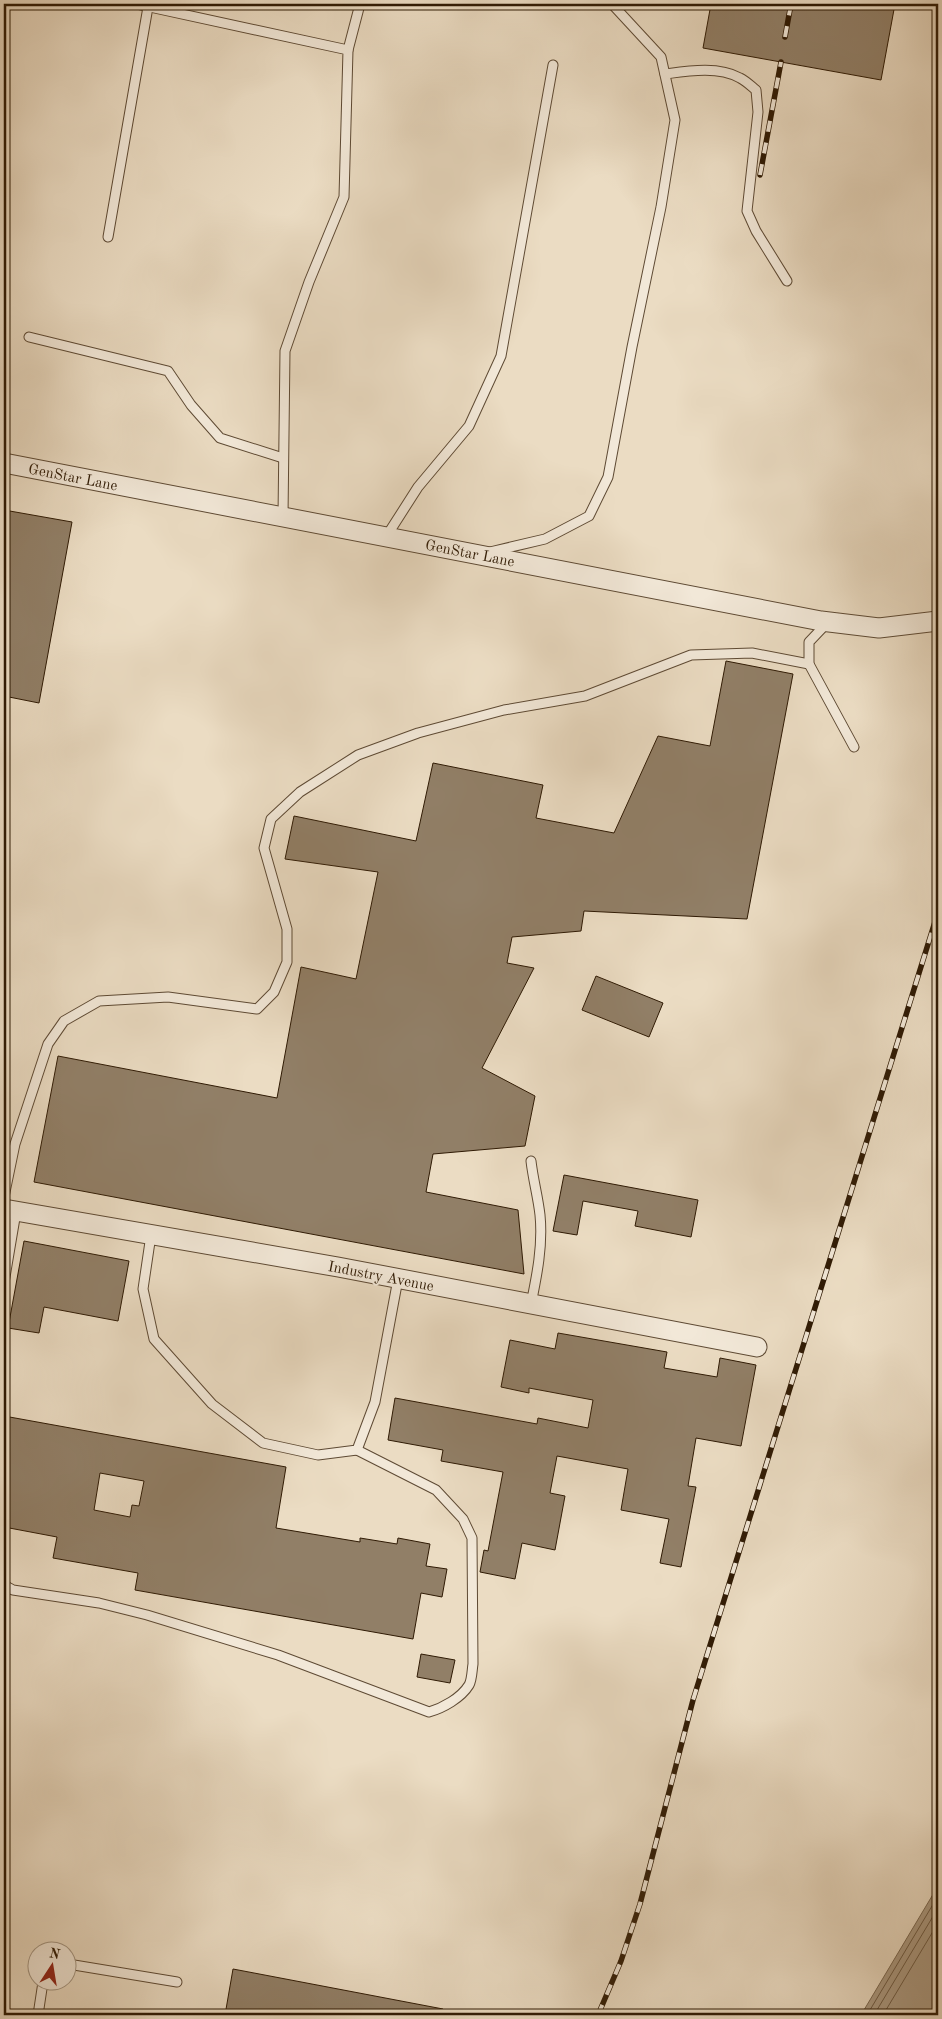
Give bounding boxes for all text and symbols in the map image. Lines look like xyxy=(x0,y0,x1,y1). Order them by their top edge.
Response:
street label: GenStar Lane xyxy=(27,462,119,494)
street label: GenStar Lane xyxy=(424,538,516,570)
street label: Industry Avenue xyxy=(326,1260,435,1295)
north arrow xyxy=(28,1942,78,1992)
text: N xyxy=(48,1946,61,1962)

